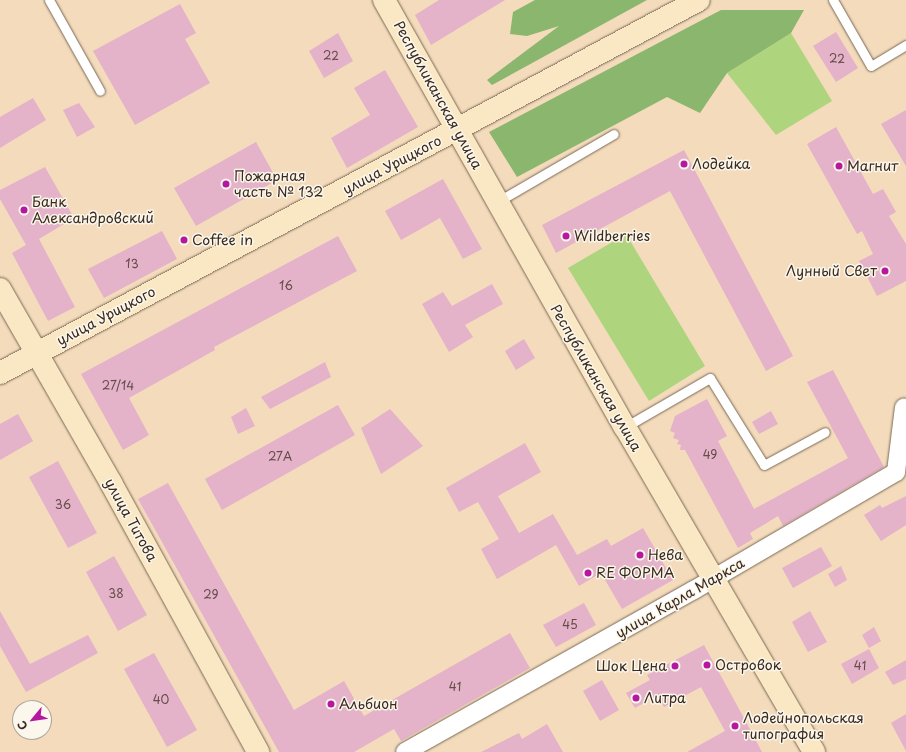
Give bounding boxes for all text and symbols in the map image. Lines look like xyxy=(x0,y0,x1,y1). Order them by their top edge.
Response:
street label: Республиканская улица xyxy=(390,18,486,172)
house number: 22 xyxy=(323,49,339,63)
house number: 22 xyxy=(829,52,845,66)
street label: улица Урицкого xyxy=(339,132,445,198)
place label: Лодейка xyxy=(692,156,750,172)
place label: Магнит xyxy=(847,158,898,174)
marker: Лодейка xyxy=(679,159,689,169)
marker: Магнит xyxy=(834,161,844,171)
place label: Пожарная часть № 132 xyxy=(234,168,324,200)
marker: Пожарная часть № 132 xyxy=(221,179,231,189)
place label: Банк Александровский xyxy=(32,194,154,226)
marker: Банк Александровский xyxy=(19,205,29,215)
place label: Wildberries xyxy=(574,228,650,244)
marker: Wildberries xyxy=(561,231,571,241)
place label: Coffee in xyxy=(192,232,253,248)
marker: Coffee in xyxy=(179,235,189,245)
house number: 13 xyxy=(125,257,139,271)
place label: Лунный Свет xyxy=(786,263,877,279)
marker: Лунный Свет xyxy=(880,266,890,276)
house number: 16 xyxy=(279,279,293,293)
street label: улица Урицкого xyxy=(53,283,159,349)
street label: Республиканская улица xyxy=(547,301,645,455)
house number: 27/14 xyxy=(102,379,134,393)
house number: 49 xyxy=(703,448,717,462)
house number: 27А xyxy=(268,450,292,464)
street label: улица Титова xyxy=(101,475,161,565)
house number: 36 xyxy=(55,498,71,512)
place label: Нева xyxy=(648,547,683,563)
marker: Нева xyxy=(635,550,645,560)
street label: улица Карла Маркса xyxy=(612,554,748,642)
place label: RE ФОРМА xyxy=(596,565,675,581)
marker: RE ФОРМА xyxy=(583,568,593,578)
house number: 38 xyxy=(108,587,124,601)
house number: 29 xyxy=(203,588,219,602)
house number: 45 xyxy=(562,618,578,632)
place label: Островок xyxy=(715,657,781,673)
place label: Шок Цена xyxy=(595,658,667,674)
house number: 41 xyxy=(854,659,866,673)
marker: Островок xyxy=(702,660,712,670)
marker: Шок Цена xyxy=(670,661,680,671)
house number: 41 xyxy=(449,680,461,694)
place label: Литра xyxy=(644,690,686,706)
house number: 40 xyxy=(153,693,169,707)
marker: Литра xyxy=(631,693,641,703)
place label: Альбион xyxy=(339,696,398,712)
marker: Альбион xyxy=(326,699,336,709)
north arrow xyxy=(12,700,52,740)
place label: Лодейнопольская типография xyxy=(743,710,864,742)
text: С xyxy=(13,718,31,733)
marker: Лодейнопольская типография xyxy=(730,721,740,731)

